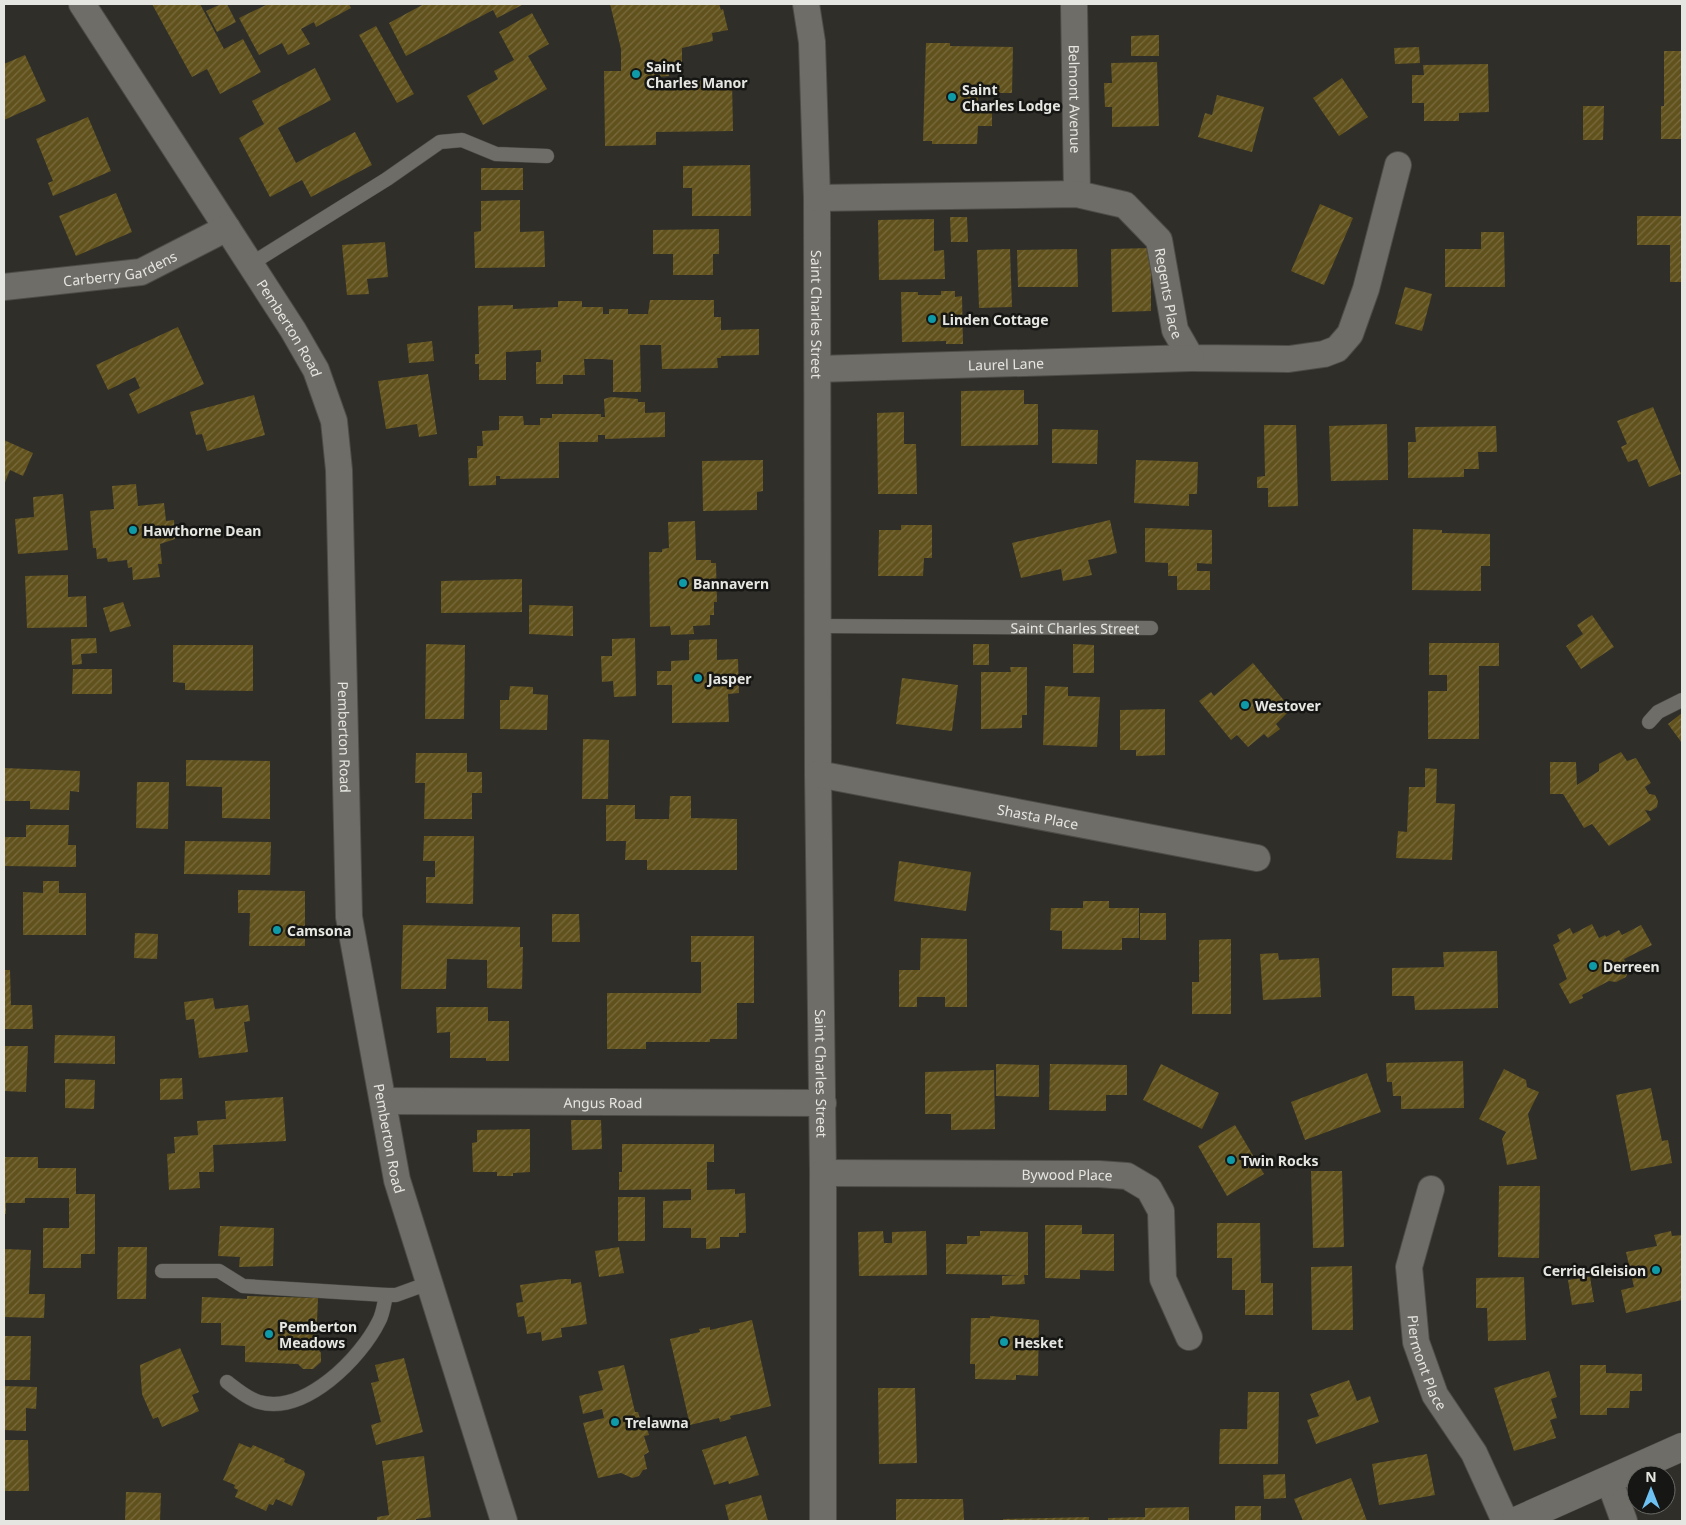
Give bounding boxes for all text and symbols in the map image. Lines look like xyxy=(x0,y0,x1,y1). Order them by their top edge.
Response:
street label: Belmont Avenue xyxy=(1065,44,1086,154)
place label: Saint Charles Manor xyxy=(646,57,748,92)
marker: Saint Charles Manor xyxy=(630,68,642,80)
place label: Saint Charles Lodge xyxy=(962,80,1061,115)
marker: Saint Charles Lodge xyxy=(946,91,958,103)
street label: Carberry Gardens xyxy=(62,246,180,290)
street label: Regents Place xyxy=(1151,246,1187,342)
street label: Saint Charles Street xyxy=(808,250,827,379)
street label: Pemberton Road xyxy=(253,275,327,379)
place label: Linden Cottage xyxy=(942,310,1049,329)
marker: Linden Cottage xyxy=(926,313,938,325)
street label: Laurel Lane xyxy=(967,353,1044,374)
place label: Hawthorne Dean xyxy=(143,521,261,540)
marker: Hawthorne Dean xyxy=(127,524,139,536)
place label: Bannavern xyxy=(693,574,769,593)
marker: Bannavern xyxy=(677,577,689,589)
street label: Saint Charles Street xyxy=(1011,618,1139,637)
place label: Jasper xyxy=(706,669,752,688)
marker: Jasper xyxy=(692,672,704,684)
street label: Pemberton Road xyxy=(334,681,356,793)
place label: Westover xyxy=(1255,696,1322,715)
marker: Westover xyxy=(1239,699,1251,711)
street label: Shasta Place xyxy=(996,799,1080,833)
place label: Camsona xyxy=(287,921,351,940)
marker: Camsona xyxy=(271,924,283,936)
place label: Derreen xyxy=(1603,957,1660,976)
marker: Derreen xyxy=(1587,960,1599,972)
street label: Saint Charles Street xyxy=(811,1009,832,1138)
street label: Pemberton Road xyxy=(370,1082,410,1196)
street label: Angus Road xyxy=(563,1092,643,1112)
place label: Twin Rocks xyxy=(1241,1151,1319,1170)
marker: Twin Rocks xyxy=(1225,1154,1237,1166)
street label: Bywood Place xyxy=(1021,1164,1113,1184)
place label: Cerriq-Gleision xyxy=(1543,1261,1646,1280)
marker: Cerriq-Gleision xyxy=(1650,1264,1662,1276)
street label: Piermont Place xyxy=(1404,1314,1452,1414)
place label: Pemberton Meadows xyxy=(279,1317,357,1352)
marker: Pemberton Meadows xyxy=(263,1328,275,1340)
place label: Hesket xyxy=(1014,1333,1063,1352)
marker: Hesket xyxy=(998,1336,1010,1348)
place label: Trelawna xyxy=(625,1413,689,1432)
marker: Trelawna xyxy=(609,1416,621,1428)
north arrow xyxy=(1626,1465,1676,1515)
text: N xyxy=(1645,1467,1657,1486)

